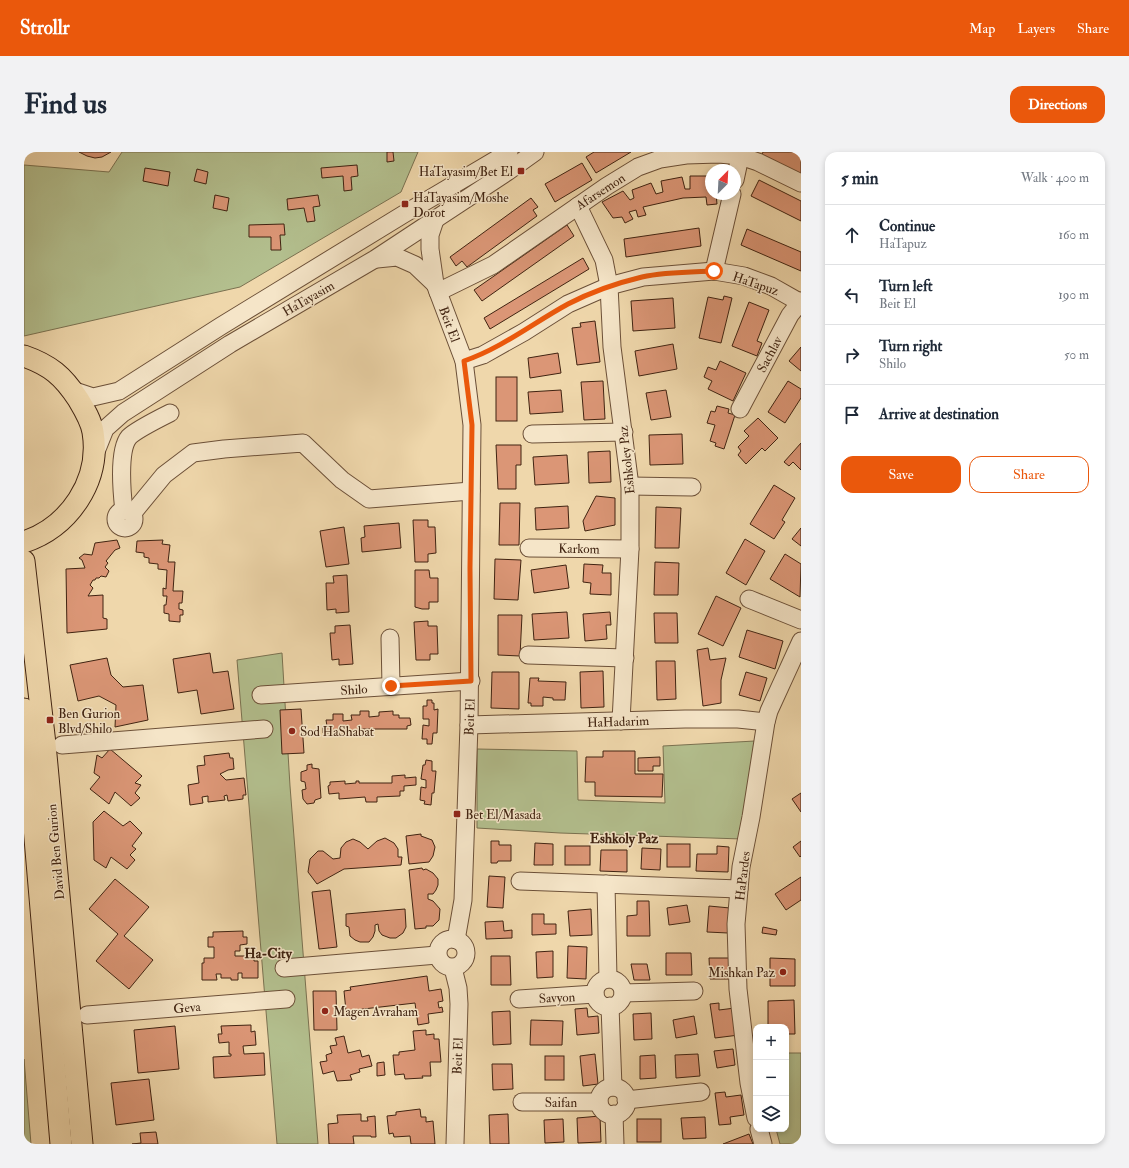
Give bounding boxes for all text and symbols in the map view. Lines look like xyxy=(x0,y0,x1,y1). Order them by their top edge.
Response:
text: Strollr xyxy=(20,16,70,40)
text: Map xyxy=(969,20,995,37)
text: Layers xyxy=(1017,20,1055,37)
text: Share xyxy=(1077,20,1109,37)
button: Directions xyxy=(1010,86,1105,123)
text: Find us xyxy=(24,87,107,122)
place label: HaTayasim/Bet El xyxy=(419,164,514,181)
north arrow xyxy=(705,164,741,200)
marker: HaTayasim/Bet El xyxy=(516,166,526,176)
text: 5 min xyxy=(841,168,879,189)
street label: Afarsemon xyxy=(572,170,628,214)
text: Walk · 400 m xyxy=(1021,170,1089,186)
place label: HaTayasim/Moshe Dorot xyxy=(413,190,509,221)
marker: HaTayasim/Moshe Dorot xyxy=(400,199,410,209)
text: Continue xyxy=(879,217,935,236)
icon: ahead xyxy=(841,224,863,246)
text: 160 m xyxy=(1058,227,1089,243)
text: HaTapuz xyxy=(879,236,927,252)
route start xyxy=(705,262,723,280)
street label: HaTapuz xyxy=(730,269,782,300)
text: Turn left xyxy=(879,277,933,296)
street label: HaTayasim xyxy=(280,278,338,321)
icon: left xyxy=(841,284,863,306)
text: 190 m xyxy=(1058,287,1089,303)
text: Beit El xyxy=(879,296,916,312)
street label: Beit El xyxy=(435,304,463,345)
street label: Sachlav xyxy=(754,333,786,375)
text: Turn right xyxy=(879,337,942,356)
icon: right xyxy=(841,344,863,366)
text: 50 m xyxy=(1064,347,1089,363)
text: Shilo xyxy=(879,356,906,372)
icon: arrive xyxy=(841,404,863,426)
text: Arrive at destination xyxy=(879,405,999,424)
street label: Eshkoley Paz xyxy=(615,424,640,495)
button: Save xyxy=(841,456,961,493)
button: Share xyxy=(969,456,1089,493)
street label: Karkom xyxy=(558,541,600,557)
route end xyxy=(382,677,400,695)
street label: Shilo xyxy=(340,681,368,699)
street label: Beit El xyxy=(461,698,479,736)
place label: Ben Gurion Blvd/Shilo xyxy=(58,706,121,737)
street label: HaHadarim xyxy=(587,713,649,731)
marker: Ben Gurion Blvd/Shilo xyxy=(45,715,55,725)
place label: Sod HaShabat xyxy=(300,724,374,740)
marker: Sod HaShabat xyxy=(287,726,297,736)
street label: David Ben Gurion xyxy=(44,803,68,900)
place label: Bet El/Masada xyxy=(465,807,542,823)
marker: Bet El/Masada xyxy=(452,809,462,819)
district label: Eshkoly Paz xyxy=(590,830,658,848)
street label: HaPardes xyxy=(732,850,754,902)
district label: Ha-City xyxy=(244,945,293,963)
place label: Mishkan Paz xyxy=(708,965,776,981)
marker: Mishkan Paz xyxy=(778,967,788,977)
street label: Savyon xyxy=(538,989,576,1008)
street label: Geva xyxy=(173,999,202,1017)
place label: Magen Avraham xyxy=(333,1004,418,1020)
marker: Magen Avraham xyxy=(320,1006,330,1016)
map controls xyxy=(753,1024,789,1132)
button: + xyxy=(753,1024,789,1060)
street label: Beit El xyxy=(449,1037,467,1075)
button: − xyxy=(753,1060,789,1096)
street label: Saifan xyxy=(545,1095,577,1111)
button: layers xyxy=(753,1096,789,1132)

